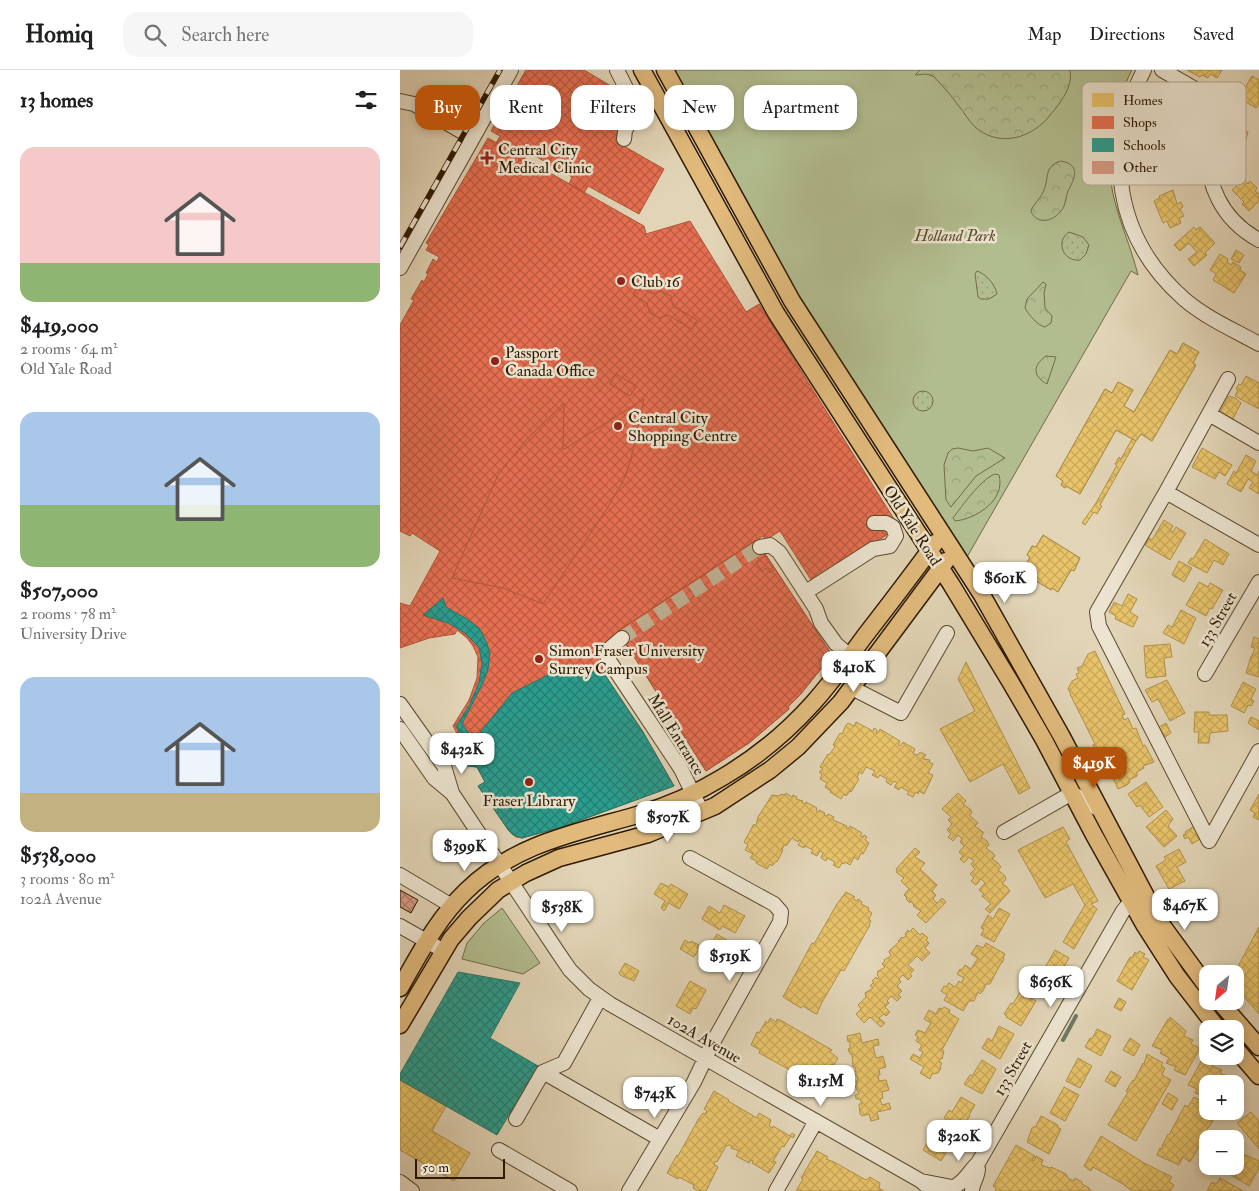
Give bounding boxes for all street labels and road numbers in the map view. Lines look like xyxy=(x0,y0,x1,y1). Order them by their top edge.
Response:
street label: Old Yale Road xyxy=(879,482,946,570)
street label: 133 Street xyxy=(1194,589,1242,650)
street label: Mall Entrance xyxy=(643,690,709,779)
street label: 102A Avenue xyxy=(664,1010,745,1068)
street label: 133 Street xyxy=(989,1038,1037,1099)

